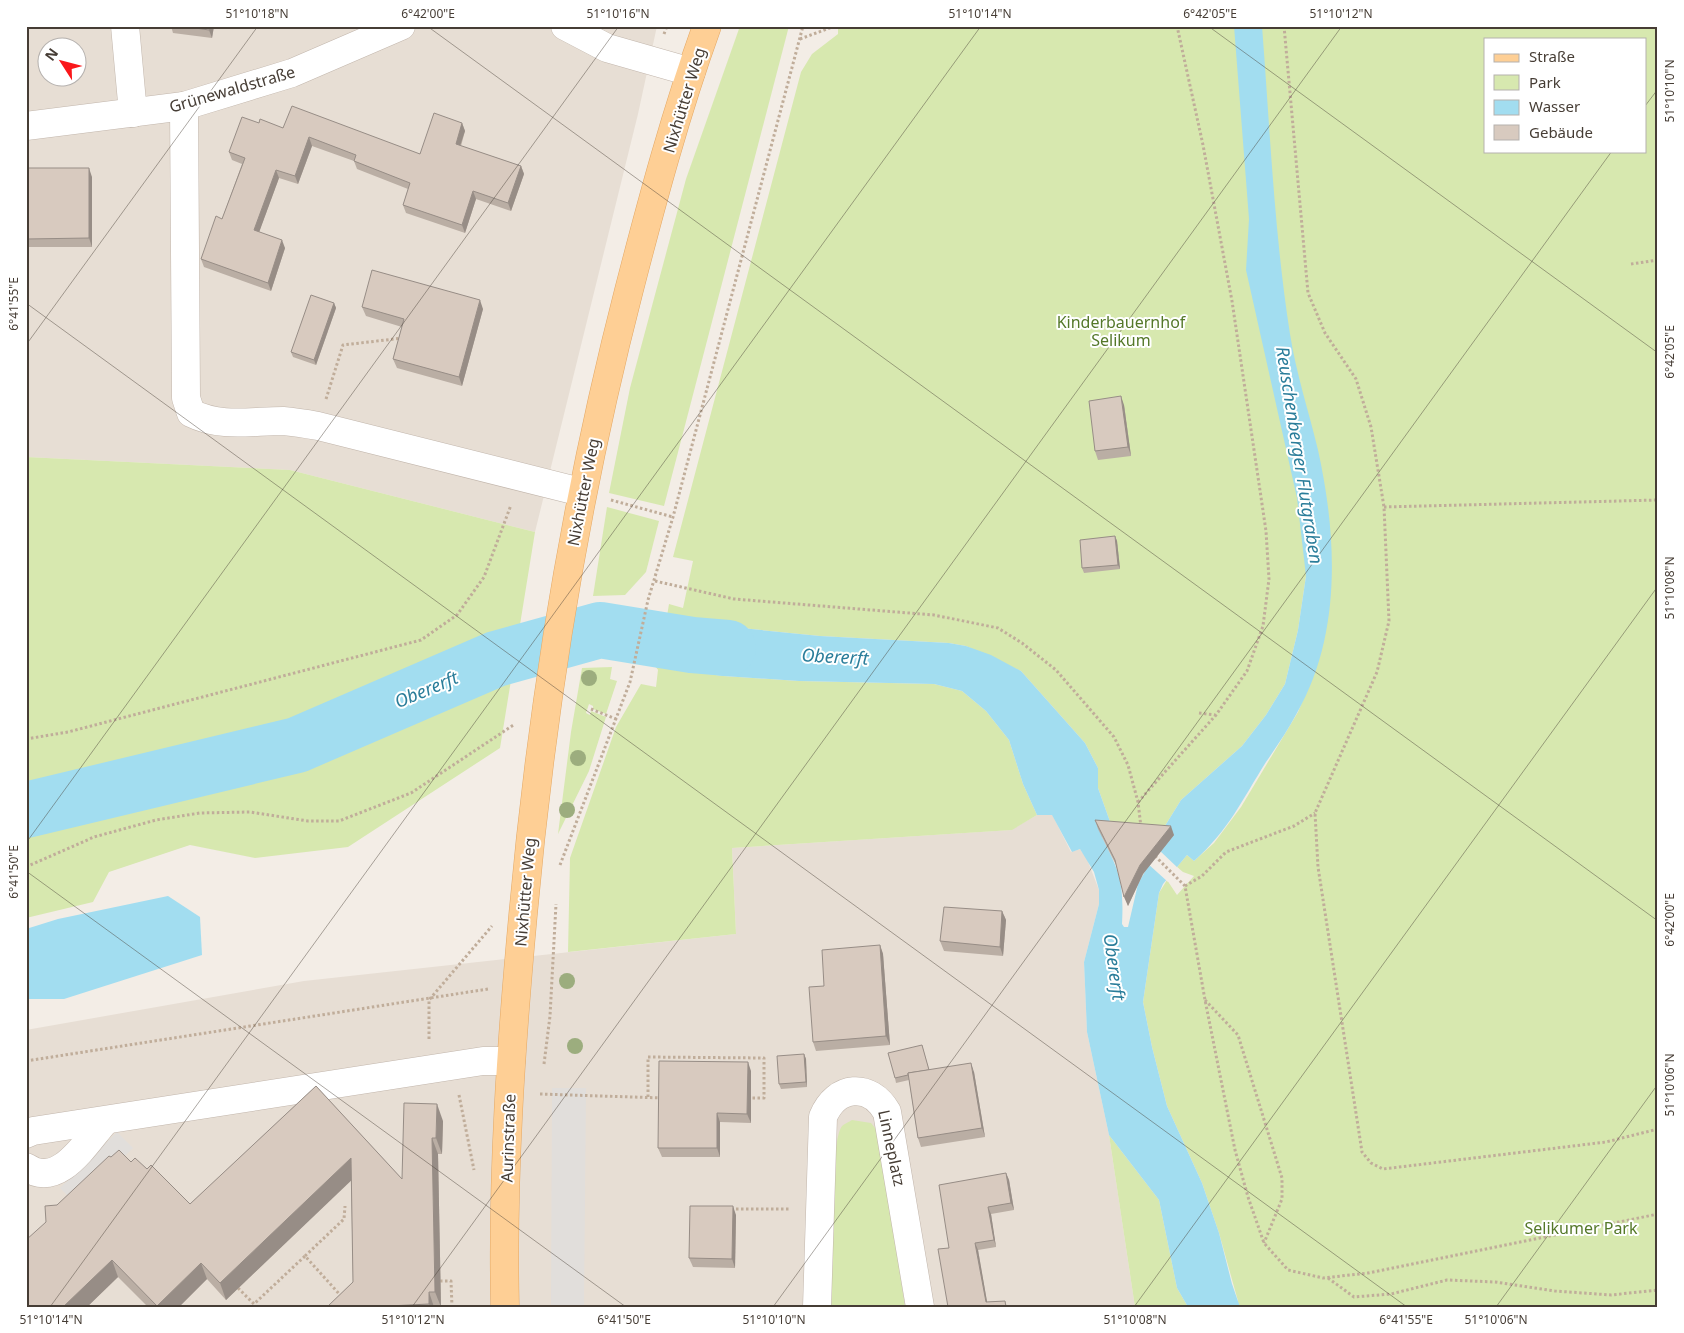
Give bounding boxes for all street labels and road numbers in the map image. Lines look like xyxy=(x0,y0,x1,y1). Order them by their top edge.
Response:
street label: Nixhütter Weg xyxy=(658,45,710,155)
street label: Grünewaldstraße xyxy=(166,60,298,118)
street label: Nixhütter Weg xyxy=(562,436,604,548)
street label: Nixhütter Weg xyxy=(509,837,541,947)
street label: Aurinstraße xyxy=(495,1093,521,1183)
street label: Linneplatz xyxy=(873,1108,911,1188)

